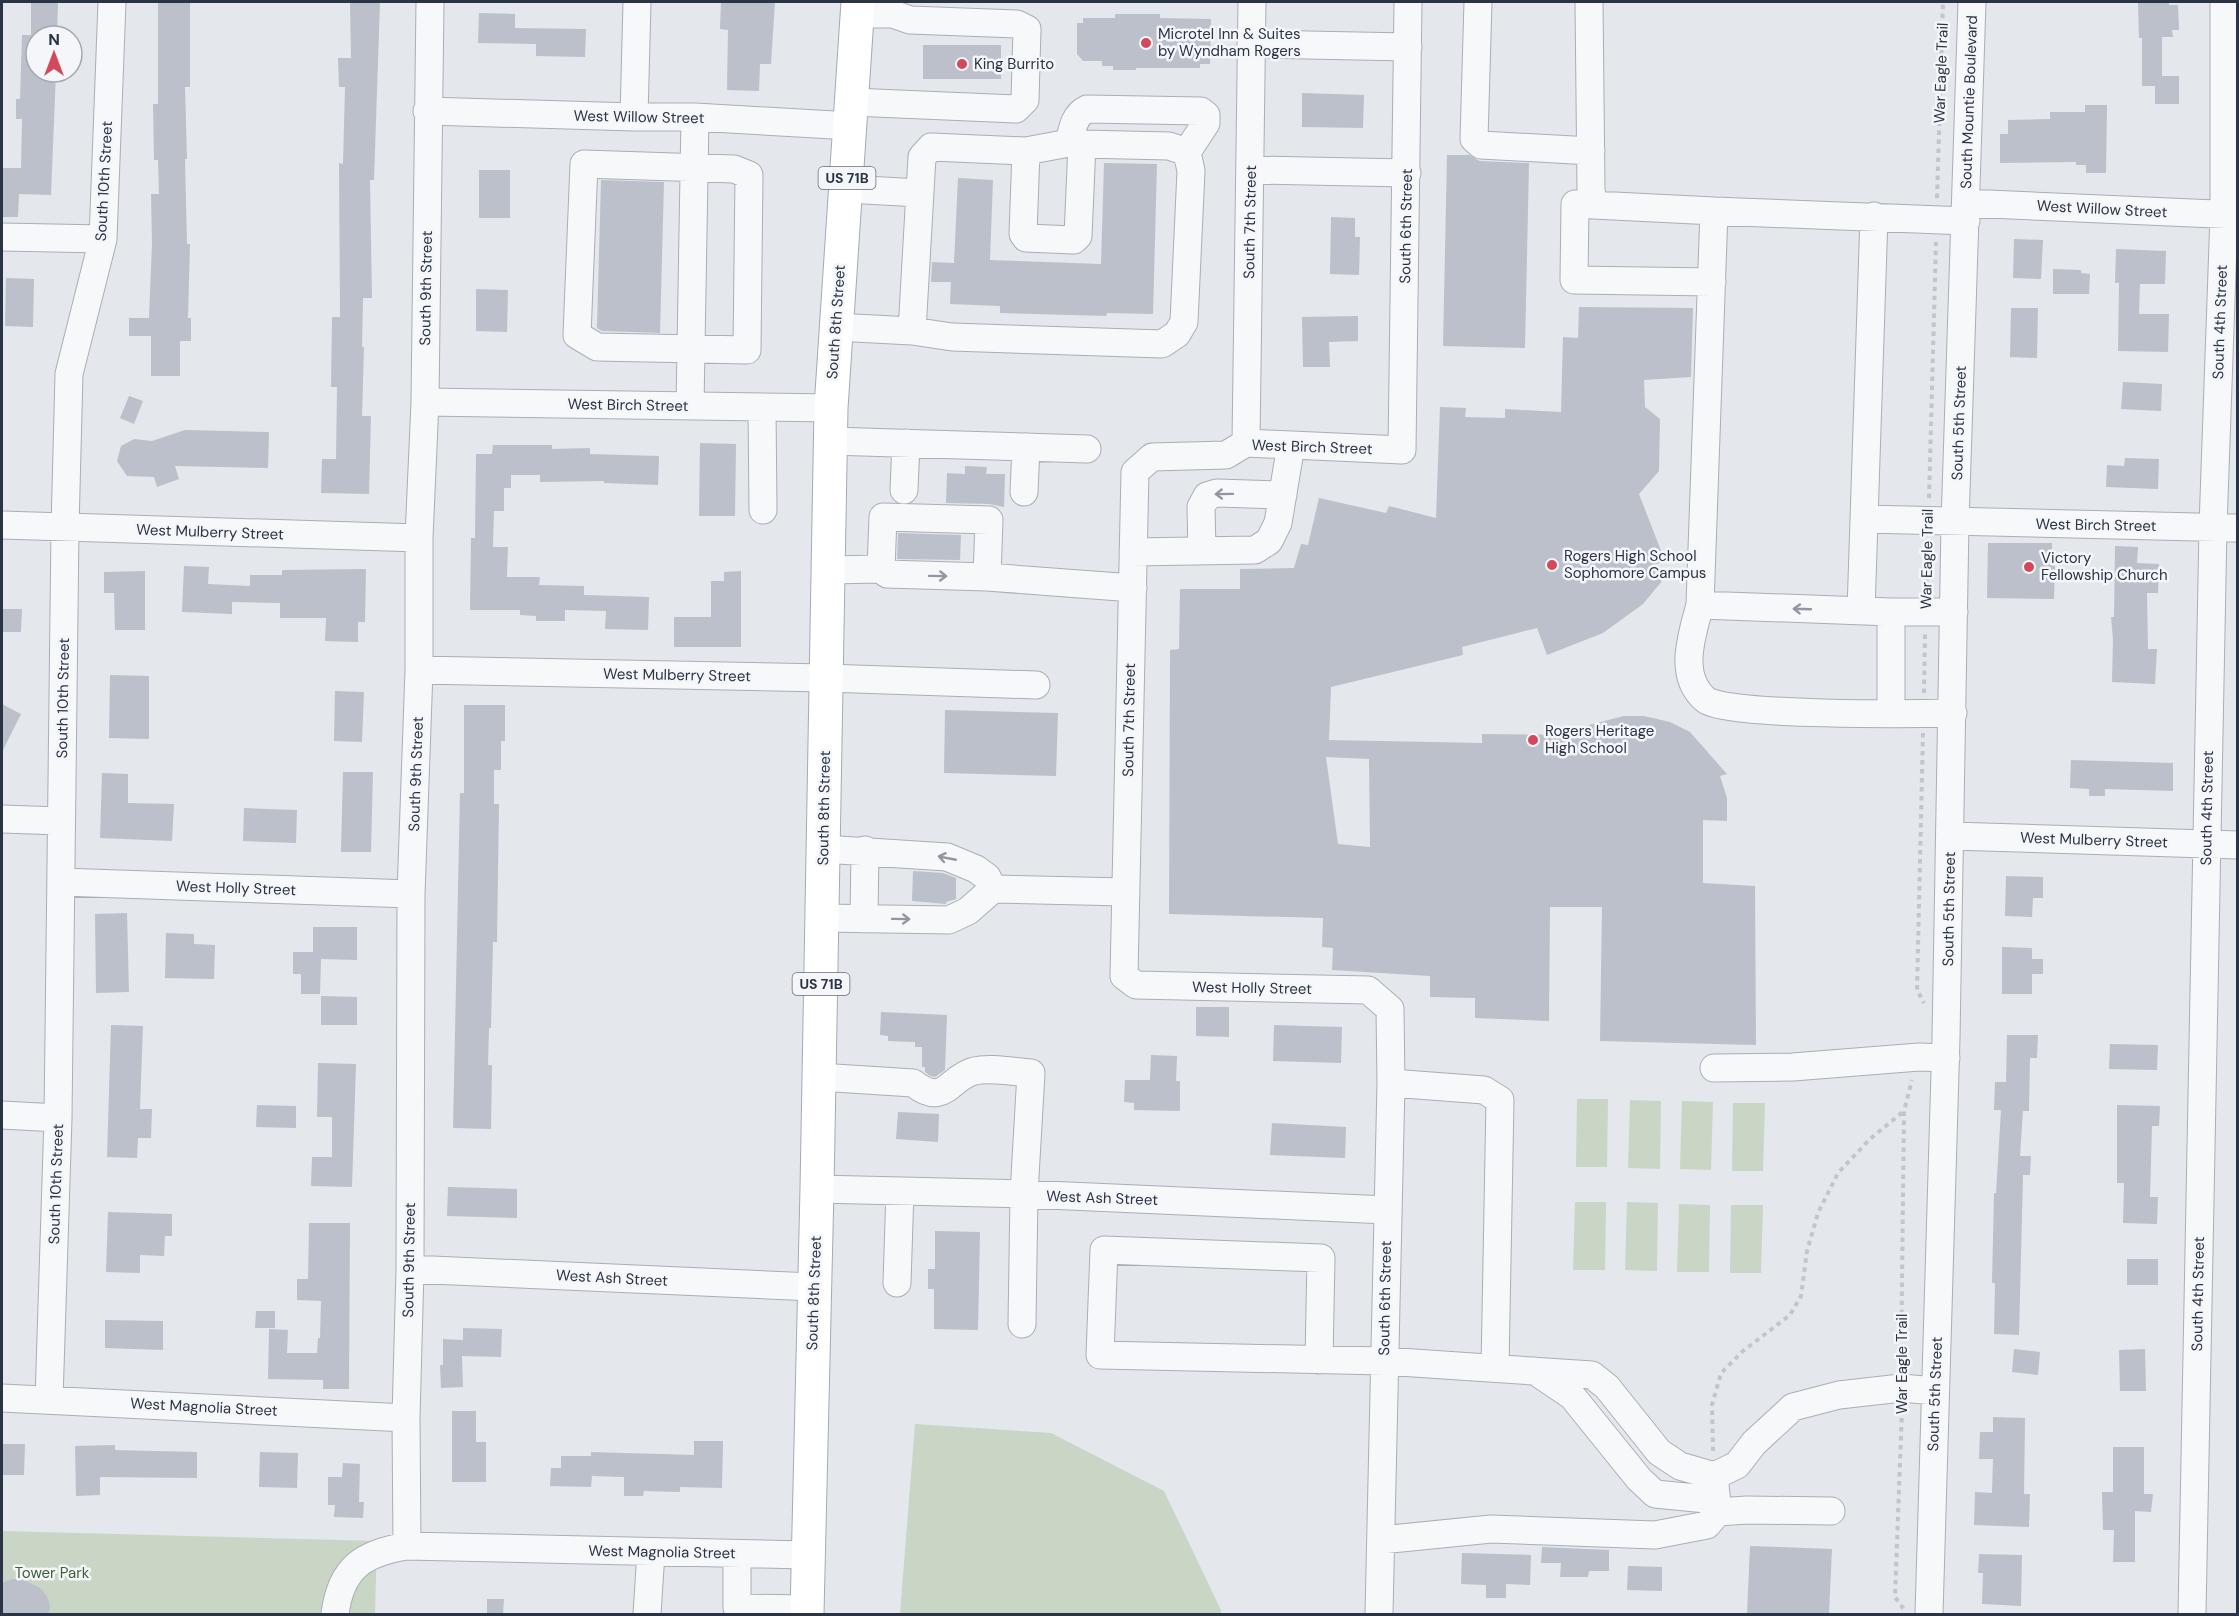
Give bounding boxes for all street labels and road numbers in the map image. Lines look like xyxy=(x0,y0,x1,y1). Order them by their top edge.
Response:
street label: South Mountie Boulevard xyxy=(1956,15,1982,189)
street label: War Eagle Trail xyxy=(1929,22,1953,124)
street label: West Willow Street xyxy=(573,106,705,128)
street label: South 10th Street xyxy=(91,120,117,242)
street label: South 7th Street xyxy=(1239,165,1261,279)
road number: US 71B xyxy=(818,167,876,189)
street label: South 6th Street xyxy=(1395,168,1417,284)
street label: West Willow Street xyxy=(2036,196,2168,222)
street label: South 9th Street xyxy=(415,230,437,346)
street label: South 8th Street xyxy=(822,264,850,380)
street label: South 4th Street xyxy=(2208,264,2232,380)
street label: South 5th Street xyxy=(1947,365,1971,481)
street label: West Birch Street xyxy=(567,394,689,416)
street label: West Birch Street xyxy=(1251,435,1373,459)
street label: War Eagle Trail xyxy=(1916,509,1938,609)
street label: West Birch Street xyxy=(2035,514,2157,536)
street label: West Mulberry Street xyxy=(136,519,284,545)
street label: South 10th Street xyxy=(52,637,74,758)
street label: South 7th Street xyxy=(1118,663,1140,777)
street label: West Mulberry Street xyxy=(603,664,751,686)
street label: South 9th Street xyxy=(404,716,428,832)
street label: South 8th Street xyxy=(813,750,835,866)
street label: South 4th Street xyxy=(2196,750,2218,866)
street label: West Mulberry Street xyxy=(2020,827,2168,853)
street label: South 5th Street xyxy=(1938,851,1960,967)
street label: West Holly Street xyxy=(176,876,296,900)
road number: US 71B xyxy=(792,973,850,995)
street label: West Holly Street xyxy=(1192,977,1312,999)
street label: South 10th Street xyxy=(44,1123,68,1245)
street label: West Ash Street xyxy=(1046,1186,1158,1210)
street label: South 9th Street xyxy=(398,1202,420,1318)
street label: South 8th Street xyxy=(802,1235,826,1351)
street label: South 4th Street xyxy=(2187,1236,2209,1352)
street label: South 6th Street xyxy=(1374,1240,1396,1356)
street label: West Ash Street xyxy=(556,1265,669,1291)
street label: War Eagle Trail xyxy=(1892,1314,1912,1414)
street label: South 5th Street xyxy=(1923,1336,1947,1452)
street label: West Magnolia Street xyxy=(130,1393,278,1421)
street label: West Magnolia Street xyxy=(588,1541,736,1563)

